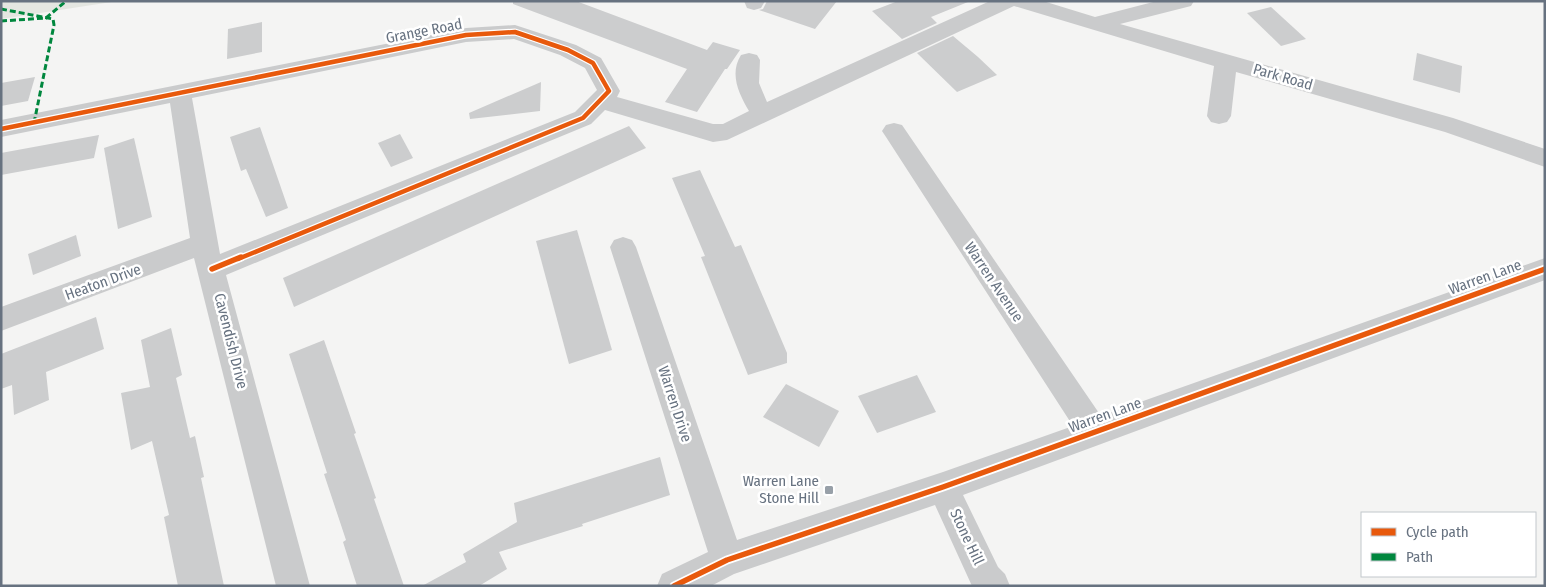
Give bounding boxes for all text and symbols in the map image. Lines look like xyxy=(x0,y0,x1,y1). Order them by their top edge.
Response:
street label: Grange Road xyxy=(384,15,464,47)
street label: Park Road xyxy=(1251,60,1315,94)
street label: Warren Avenue xyxy=(961,239,1027,325)
street label: Warren Lane xyxy=(1446,256,1524,298)
street label: Heaton Drive xyxy=(63,260,143,304)
street label: Cavendish Drive xyxy=(210,291,252,391)
street label: Warren Drive xyxy=(654,364,696,444)
street label: Warren Lane xyxy=(1066,394,1144,436)
place label: Warren Lane Stone Hill xyxy=(743,472,819,507)
marker: Warren Lane Stone Hill xyxy=(823,484,835,496)
street label: Stone Hill xyxy=(946,506,988,568)
legend xyxy=(1361,512,1536,577)
text: Cycle path xyxy=(1406,523,1469,541)
text: Path xyxy=(1406,548,1433,566)

